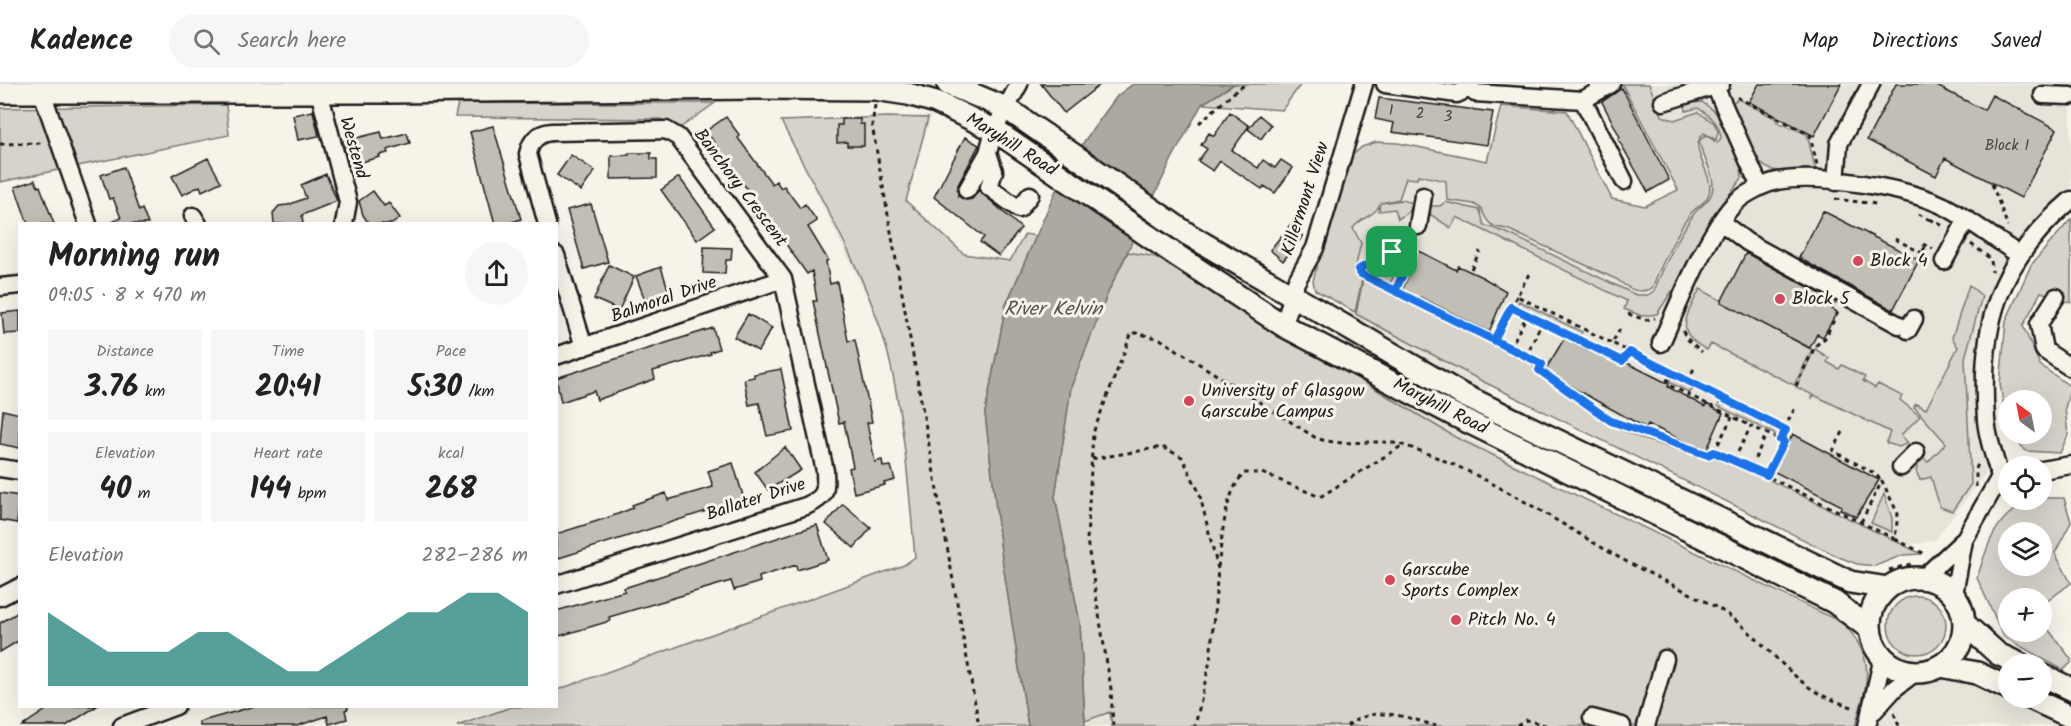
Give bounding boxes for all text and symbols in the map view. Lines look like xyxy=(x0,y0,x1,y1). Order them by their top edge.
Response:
search box xyxy=(169,14,589,68)
text: Kadence xyxy=(30,19,133,64)
text: Search here xyxy=(238,24,346,59)
icon: search xyxy=(190,25,223,58)
text: Map xyxy=(1802,25,1838,58)
text: Directions xyxy=(1871,25,1958,58)
text: Saved xyxy=(1991,25,2041,58)
house number: 1 xyxy=(1389,99,1394,123)
house number: 2 xyxy=(1416,102,1424,126)
street label: Maryhill Road xyxy=(960,105,1063,185)
house number: 3 xyxy=(1444,105,1453,129)
street label: Westend xyxy=(330,113,376,183)
street label: Banchory Crescent xyxy=(686,123,795,254)
house number: Block 1 xyxy=(1985,134,2030,158)
street label: Killermont View xyxy=(1274,138,1338,260)
pin xyxy=(1366,226,1417,277)
text: Morning run xyxy=(48,231,220,284)
icon: arrive xyxy=(1375,235,1408,268)
button: share xyxy=(465,242,528,305)
place label: Block 4 xyxy=(1870,247,1928,276)
marker: Block 4 xyxy=(1851,254,1865,268)
street label: Balmoral Drive xyxy=(607,268,721,332)
text: 09:05 · 8 × 470 m xyxy=(48,280,206,312)
place label: Block 5 xyxy=(1792,285,1851,314)
marker: Block 5 xyxy=(1773,292,1787,306)
water label: River Kelvin xyxy=(1004,294,1103,326)
text: Distance xyxy=(96,339,154,364)
text: Time xyxy=(272,339,304,364)
text: Pace xyxy=(436,339,466,364)
text: 3.76 xyxy=(85,364,139,412)
text: 20:41 xyxy=(255,364,321,412)
text: 5:30 xyxy=(408,364,462,412)
street label: Maryhill Road xyxy=(1387,371,1493,444)
place label: University of Glasgow Garscube Campus xyxy=(1201,377,1365,427)
text: km xyxy=(139,379,165,404)
text: /km xyxy=(462,379,494,404)
north arrow xyxy=(1998,390,2052,444)
map controls xyxy=(1998,390,2052,708)
marker: University of Glasgow Garscube Campus xyxy=(1182,394,1196,408)
text: Elevation xyxy=(95,441,155,466)
text: Heart rate xyxy=(253,441,323,466)
text: kcal xyxy=(438,441,464,466)
button: locate xyxy=(1998,456,2052,510)
text: 40 xyxy=(100,466,131,514)
text: 144 xyxy=(250,466,291,514)
text: 268 xyxy=(425,466,477,514)
street label: Ballater Drive xyxy=(703,470,809,530)
text: m xyxy=(131,481,150,506)
text: bpm xyxy=(291,481,326,506)
button: layers xyxy=(1998,522,2052,576)
text: Elevation xyxy=(48,540,124,572)
text: 282–286 m xyxy=(422,540,528,572)
place label: Garscube Sports Complex xyxy=(1402,556,1519,606)
marker: Garscube Sports Complex xyxy=(1383,573,1397,587)
button: + xyxy=(1998,588,2052,642)
place label: Pitch No. 4 xyxy=(1468,606,1556,635)
marker: Pitch No. 4 xyxy=(1449,613,1463,627)
button: − xyxy=(1998,654,2052,708)

